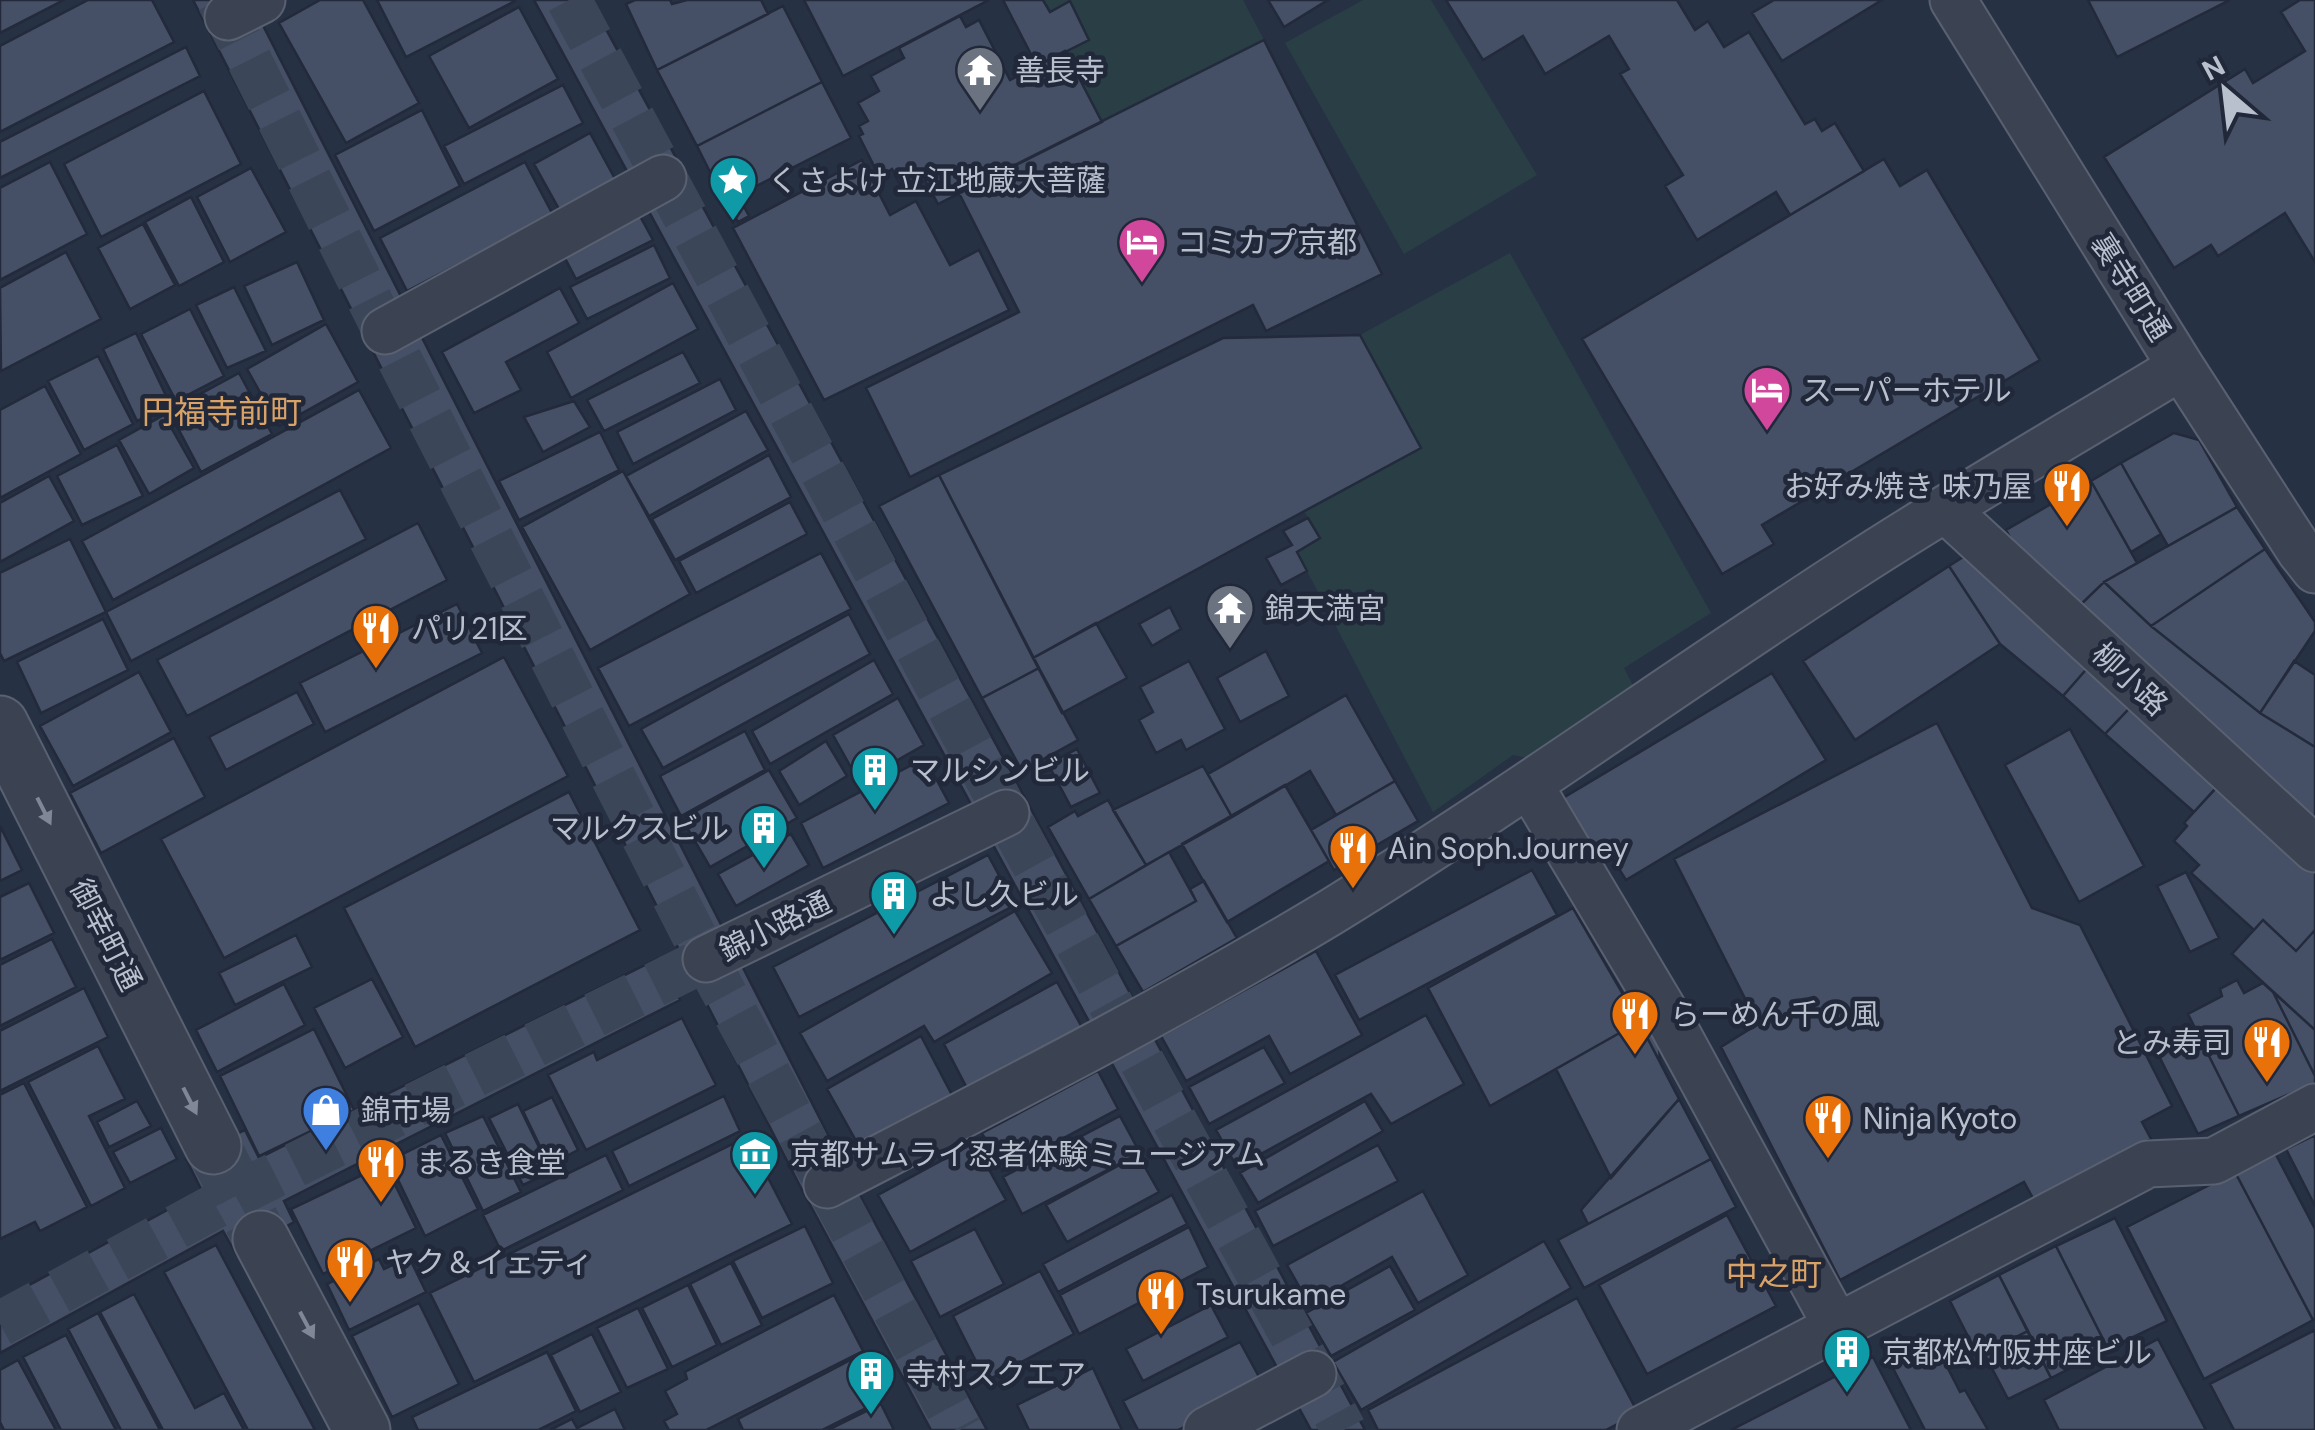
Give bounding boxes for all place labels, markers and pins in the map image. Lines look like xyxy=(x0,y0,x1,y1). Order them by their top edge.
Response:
temple icon: 善長寺 xyxy=(954,44,1006,112)
place label: 善長寺 xyxy=(1015,51,1105,90)
place icon: くさよけ 立江地蔵大菩薩 xyxy=(707,154,759,222)
place label: くさよけ 立江地蔵大菩薩 xyxy=(768,161,1106,200)
hotel icon: コミカプ京都 xyxy=(1116,216,1168,284)
place label: コミカプ京都 xyxy=(1177,223,1357,262)
hotel icon: スーパーホテル xyxy=(1741,364,1793,432)
place label: スーパーホテル xyxy=(1802,371,2012,410)
restaurant icon: お好み焼き 味乃屋 xyxy=(2041,460,2093,528)
place label: お好み焼き 味乃屋 xyxy=(1784,467,2032,506)
temple icon: 錦天満宮 xyxy=(1204,582,1256,650)
place label: 錦天満宮 xyxy=(1265,589,1385,628)
restaurant icon: パリ21区 xyxy=(350,602,402,670)
place label: パリ21区 xyxy=(411,609,528,648)
building icon: マルシンビル xyxy=(849,744,901,812)
place label: マルシンビル xyxy=(910,751,1090,790)
building icon: マルクスビル xyxy=(738,802,790,870)
place label: マルクスビル xyxy=(550,809,729,848)
restaurant icon: Ain Soph.Journey xyxy=(1327,822,1379,890)
place label: Ain Soph.Journey xyxy=(1388,829,1629,868)
building icon: よし久ビル xyxy=(868,868,920,936)
place label: よし久ビル xyxy=(929,875,1079,914)
restaurant icon: らーめん千の風 xyxy=(1609,988,1661,1056)
place label: らーめん千の風 xyxy=(1670,995,1880,1034)
restaurant icon: とみ寿司 xyxy=(2241,1016,2293,1084)
place label: とみ寿司 xyxy=(2112,1023,2232,1062)
shop icon: 錦市場 xyxy=(300,1084,352,1152)
place label: 錦市場 xyxy=(361,1091,451,1130)
restaurant icon: Ninja Kyoto xyxy=(1802,1092,1854,1160)
place label: Ninja Kyoto xyxy=(1863,1099,2017,1138)
museum icon: 京都サムライ忍者体験ミュージアム xyxy=(729,1128,781,1196)
place label: 京都サムライ忍者体験ミュージアム xyxy=(790,1135,1265,1174)
restaurant icon: まるき食堂 xyxy=(355,1136,407,1204)
place label: まるき食堂 xyxy=(416,1143,566,1182)
restaurant icon: ヤク＆イェティ xyxy=(324,1236,376,1304)
place label: ヤク＆イェティ xyxy=(385,1243,593,1282)
restaurant icon: Tsurukame xyxy=(1135,1268,1187,1336)
place label: Tsurukame xyxy=(1196,1275,1346,1314)
building icon: 京都松竹阪井座ビル xyxy=(1821,1326,1873,1394)
place label: 京都松竹阪井座ビル xyxy=(1882,1333,2152,1372)
building icon: 寺村スクエア xyxy=(845,1348,897,1416)
place label: 寺村スクエア xyxy=(906,1355,1086,1394)

